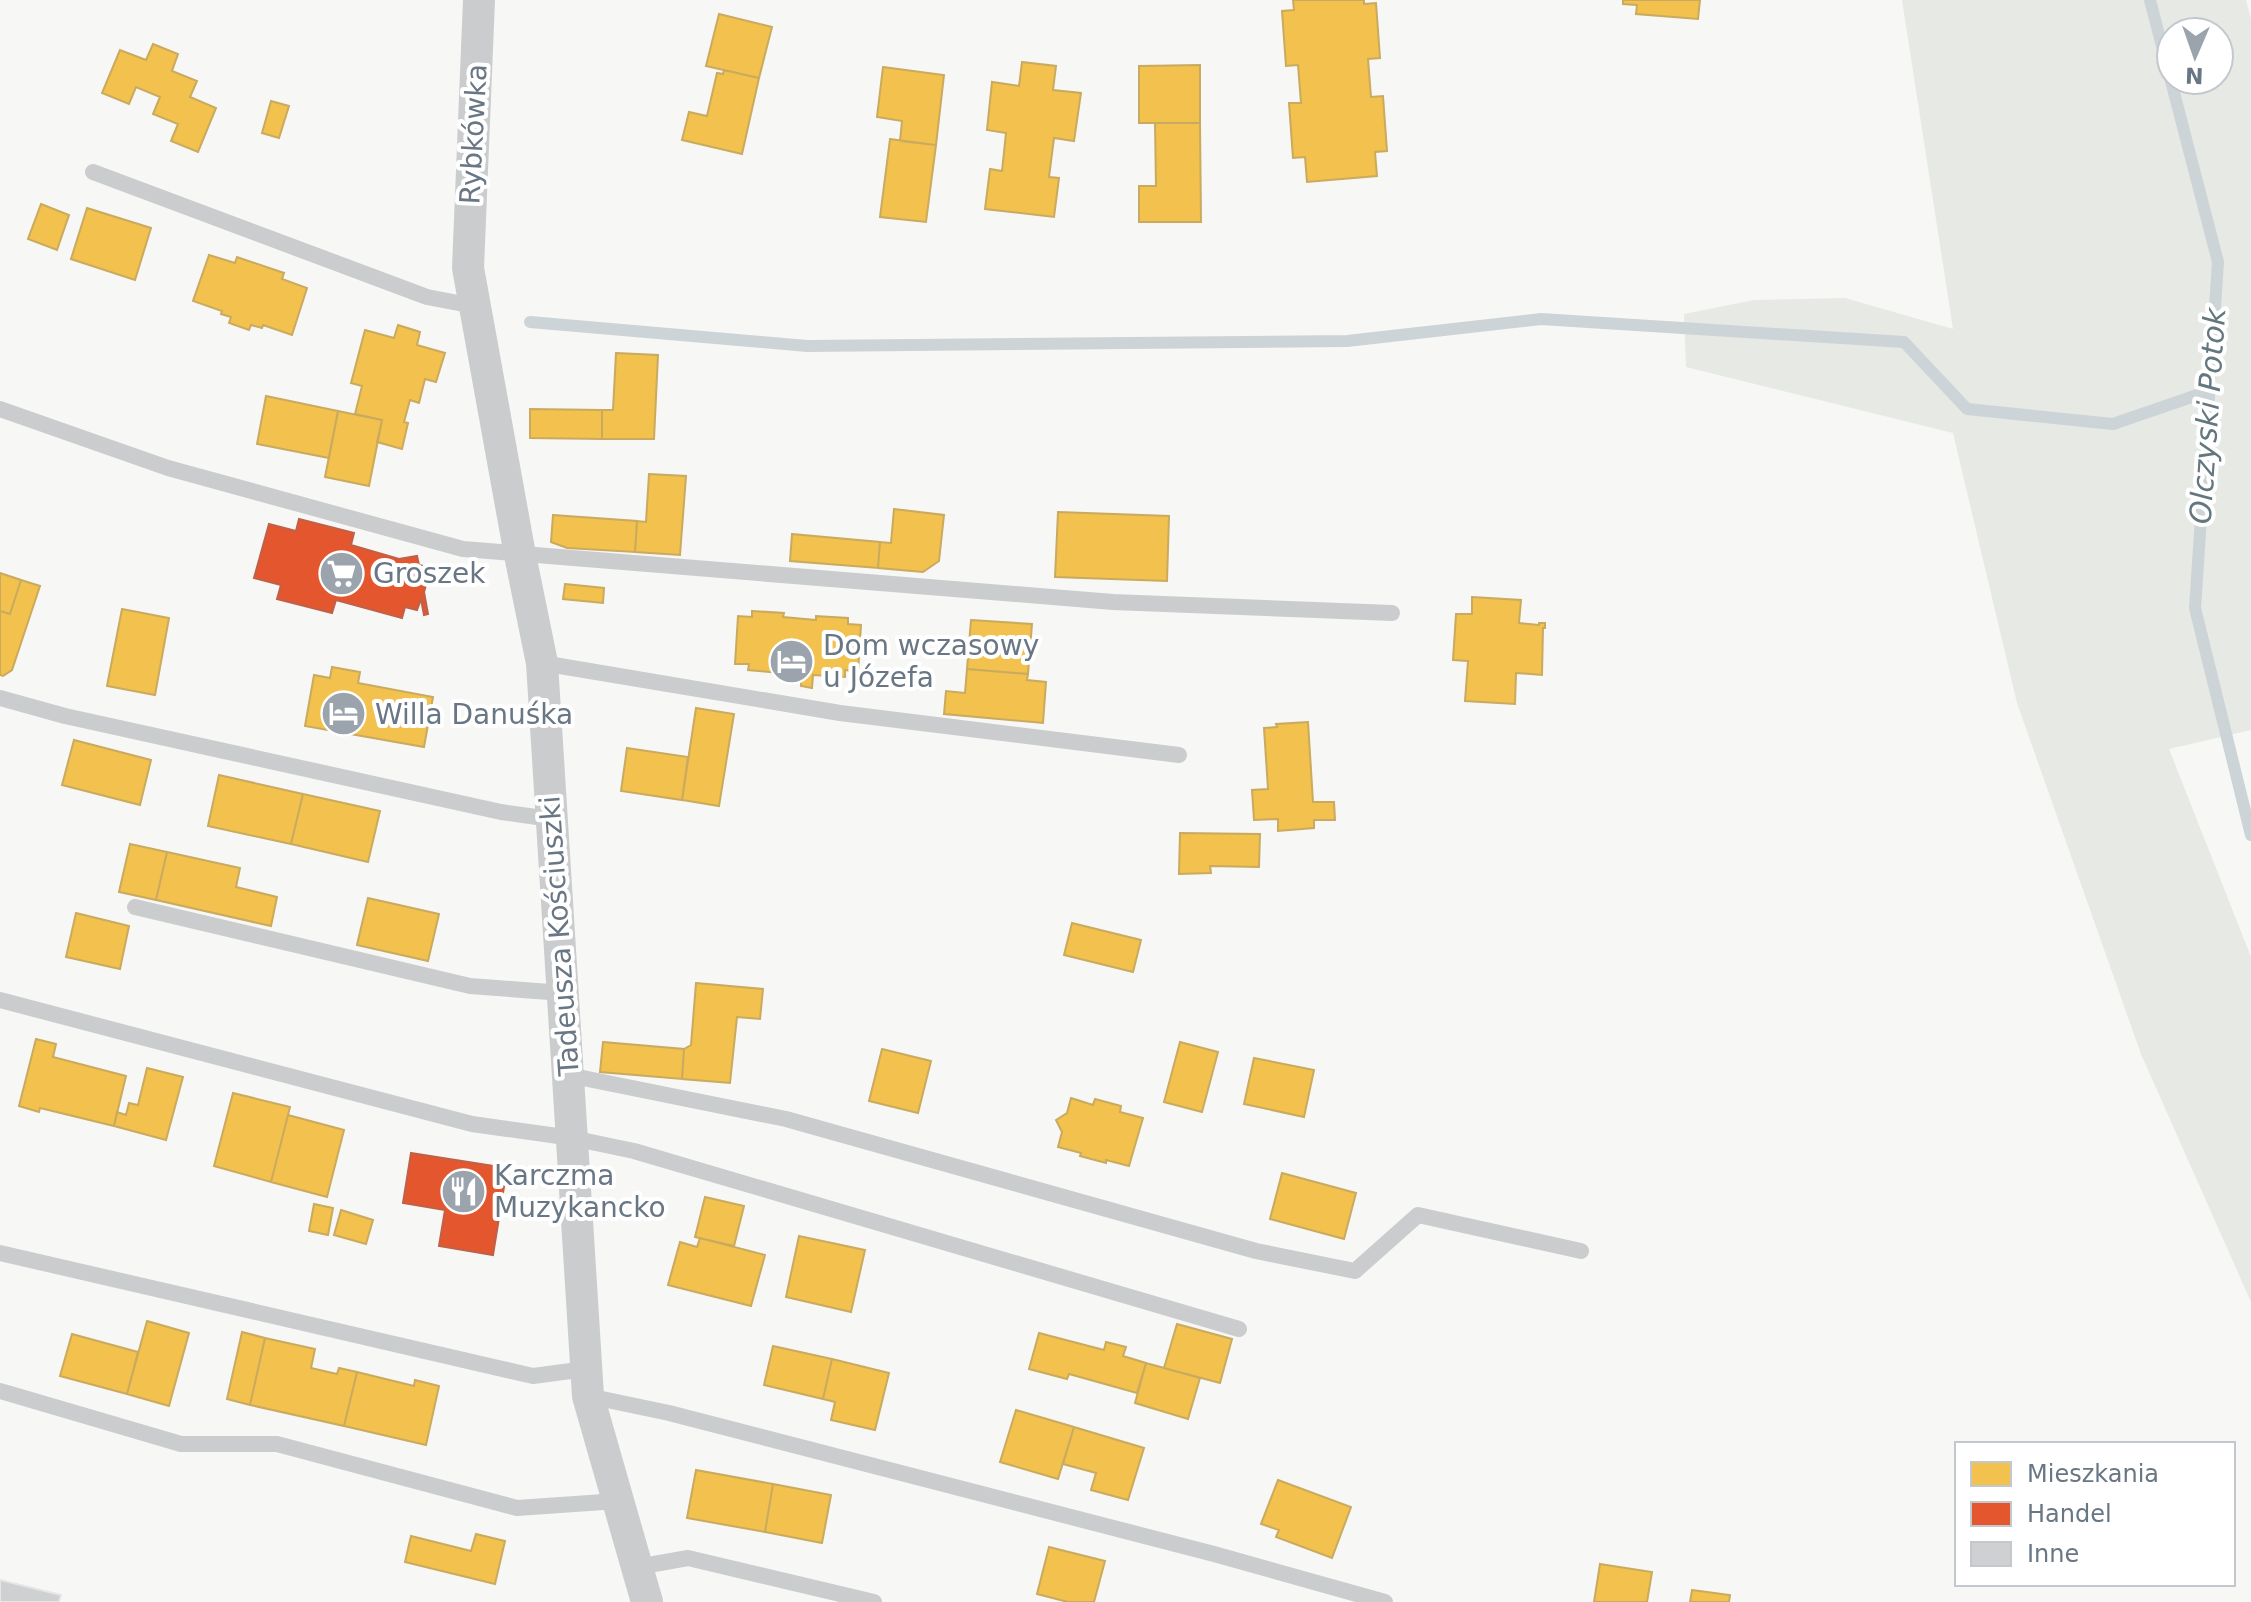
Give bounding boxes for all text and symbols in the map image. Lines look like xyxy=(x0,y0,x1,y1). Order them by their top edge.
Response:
north arrow xyxy=(2155,16,2235,96)
street label: Rybkówka xyxy=(453,63,494,205)
text: N xyxy=(2185,63,2204,88)
water label: Olczyski Potok xyxy=(2182,305,2233,525)
supermarket icon: Groszek xyxy=(318,549,366,597)
place label: Groszek xyxy=(373,557,486,590)
place label: Dom wczasowy u Józefa xyxy=(823,629,1039,694)
hotel icon: Dom wczasowy u Józefa xyxy=(768,637,816,685)
hotel icon: Willa Danuśka xyxy=(320,690,368,738)
place label: Willa Danuśka xyxy=(375,698,573,731)
street label: Tadeusza Kościuszki xyxy=(533,795,586,1078)
place label: Karczma Muzykancko xyxy=(494,1159,666,1224)
restaurant icon: Karczma Muzykancko xyxy=(439,1167,487,1215)
legend xyxy=(1955,1442,2235,1586)
text: Mieszkania xyxy=(2027,1460,2159,1488)
text: Handel xyxy=(2027,1500,2112,1528)
text: Inne xyxy=(2027,1540,2079,1568)

